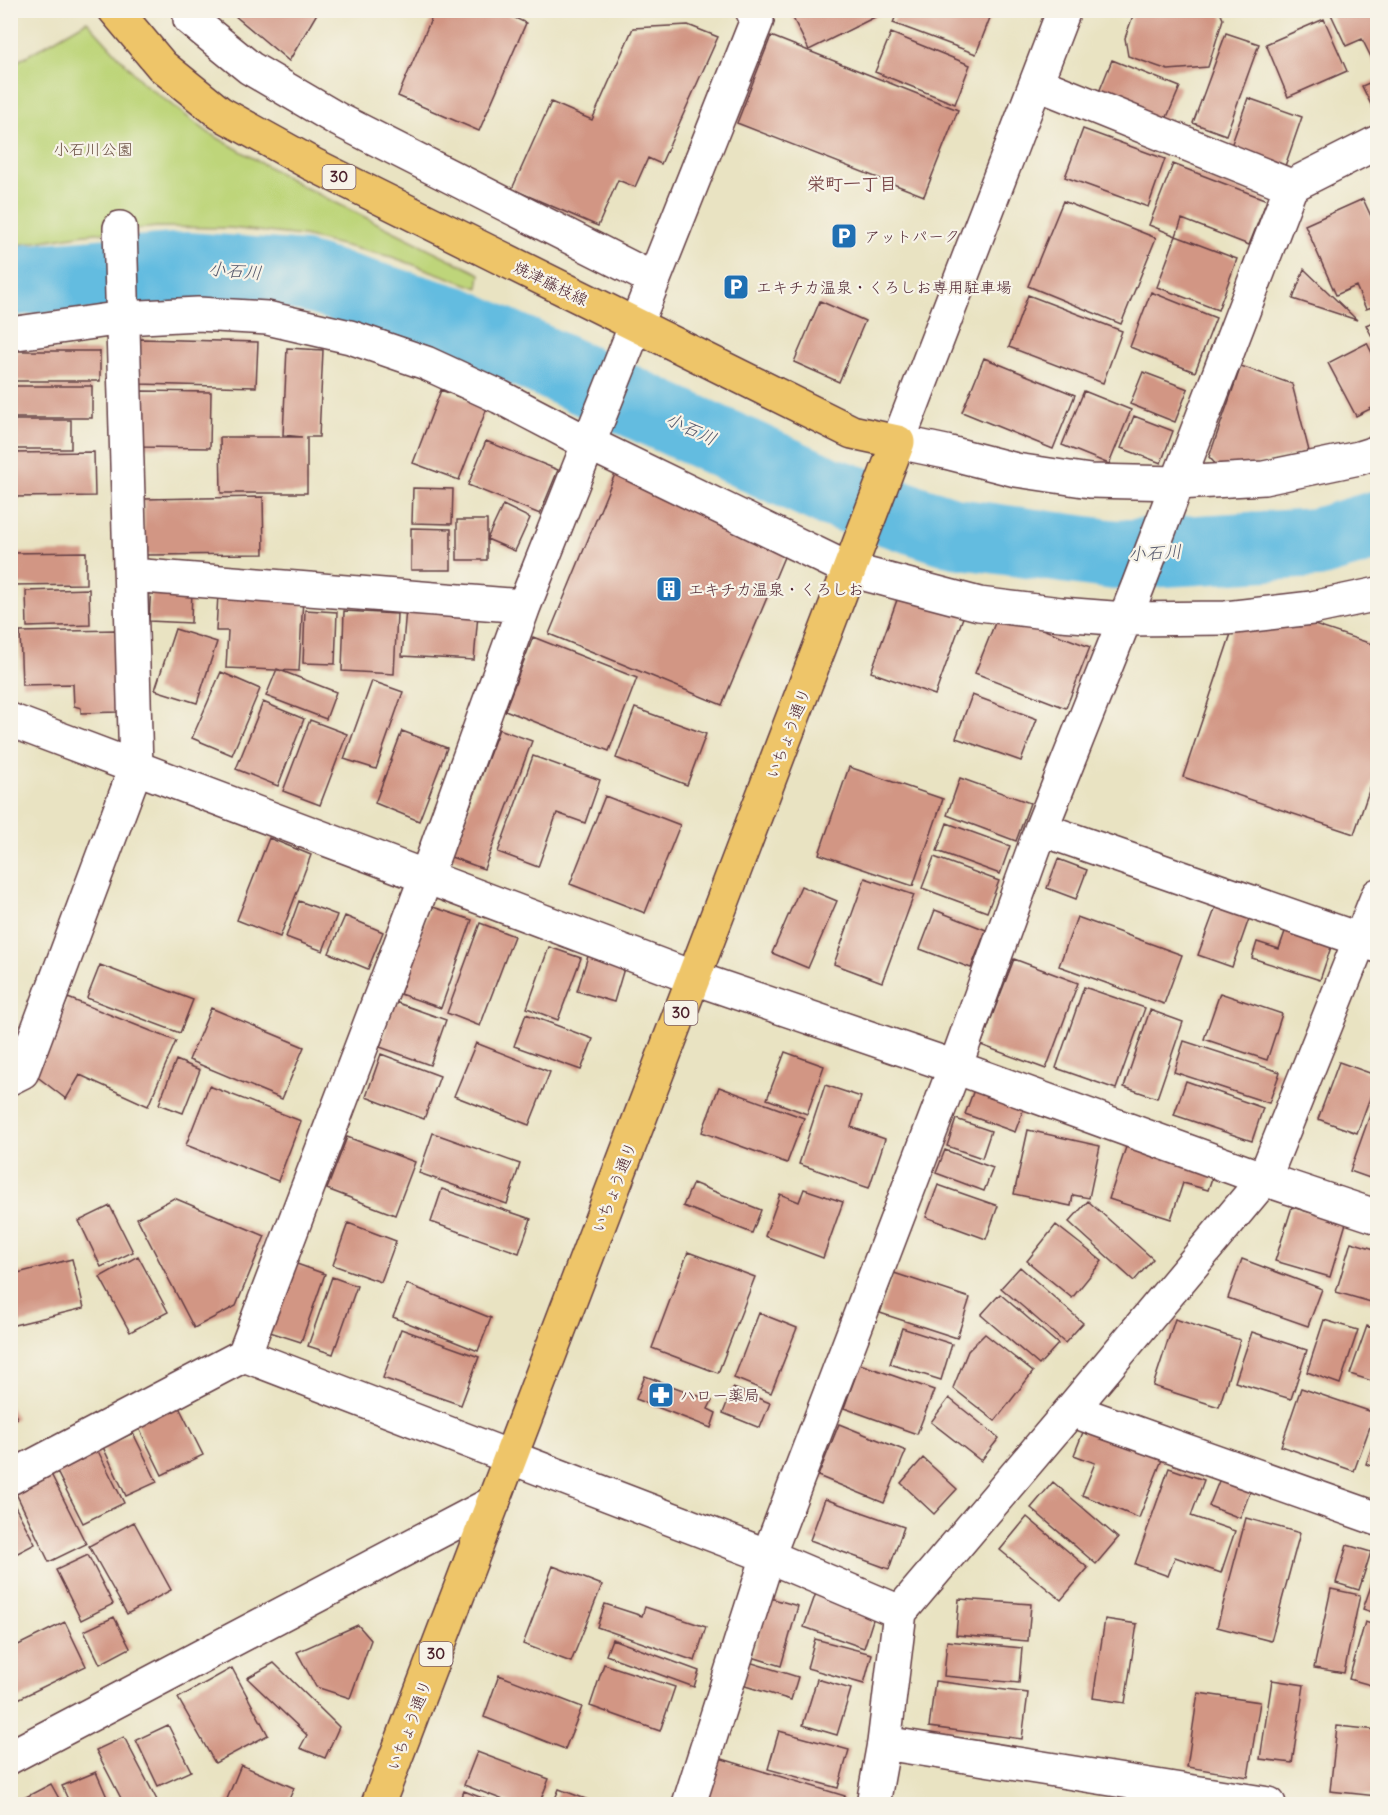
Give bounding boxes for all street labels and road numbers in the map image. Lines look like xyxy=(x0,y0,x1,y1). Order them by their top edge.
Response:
road number: 30 xyxy=(322,165,356,189)
street label: 焼津藤枝線 xyxy=(511,256,591,310)
street label: いちょう通り xyxy=(761,685,815,781)
road number: 30 xyxy=(664,1001,698,1025)
street label: いちょう通り xyxy=(587,1139,641,1235)
road number: 30 xyxy=(420,1642,452,1666)
street label: いちょう通り xyxy=(382,1677,436,1773)

